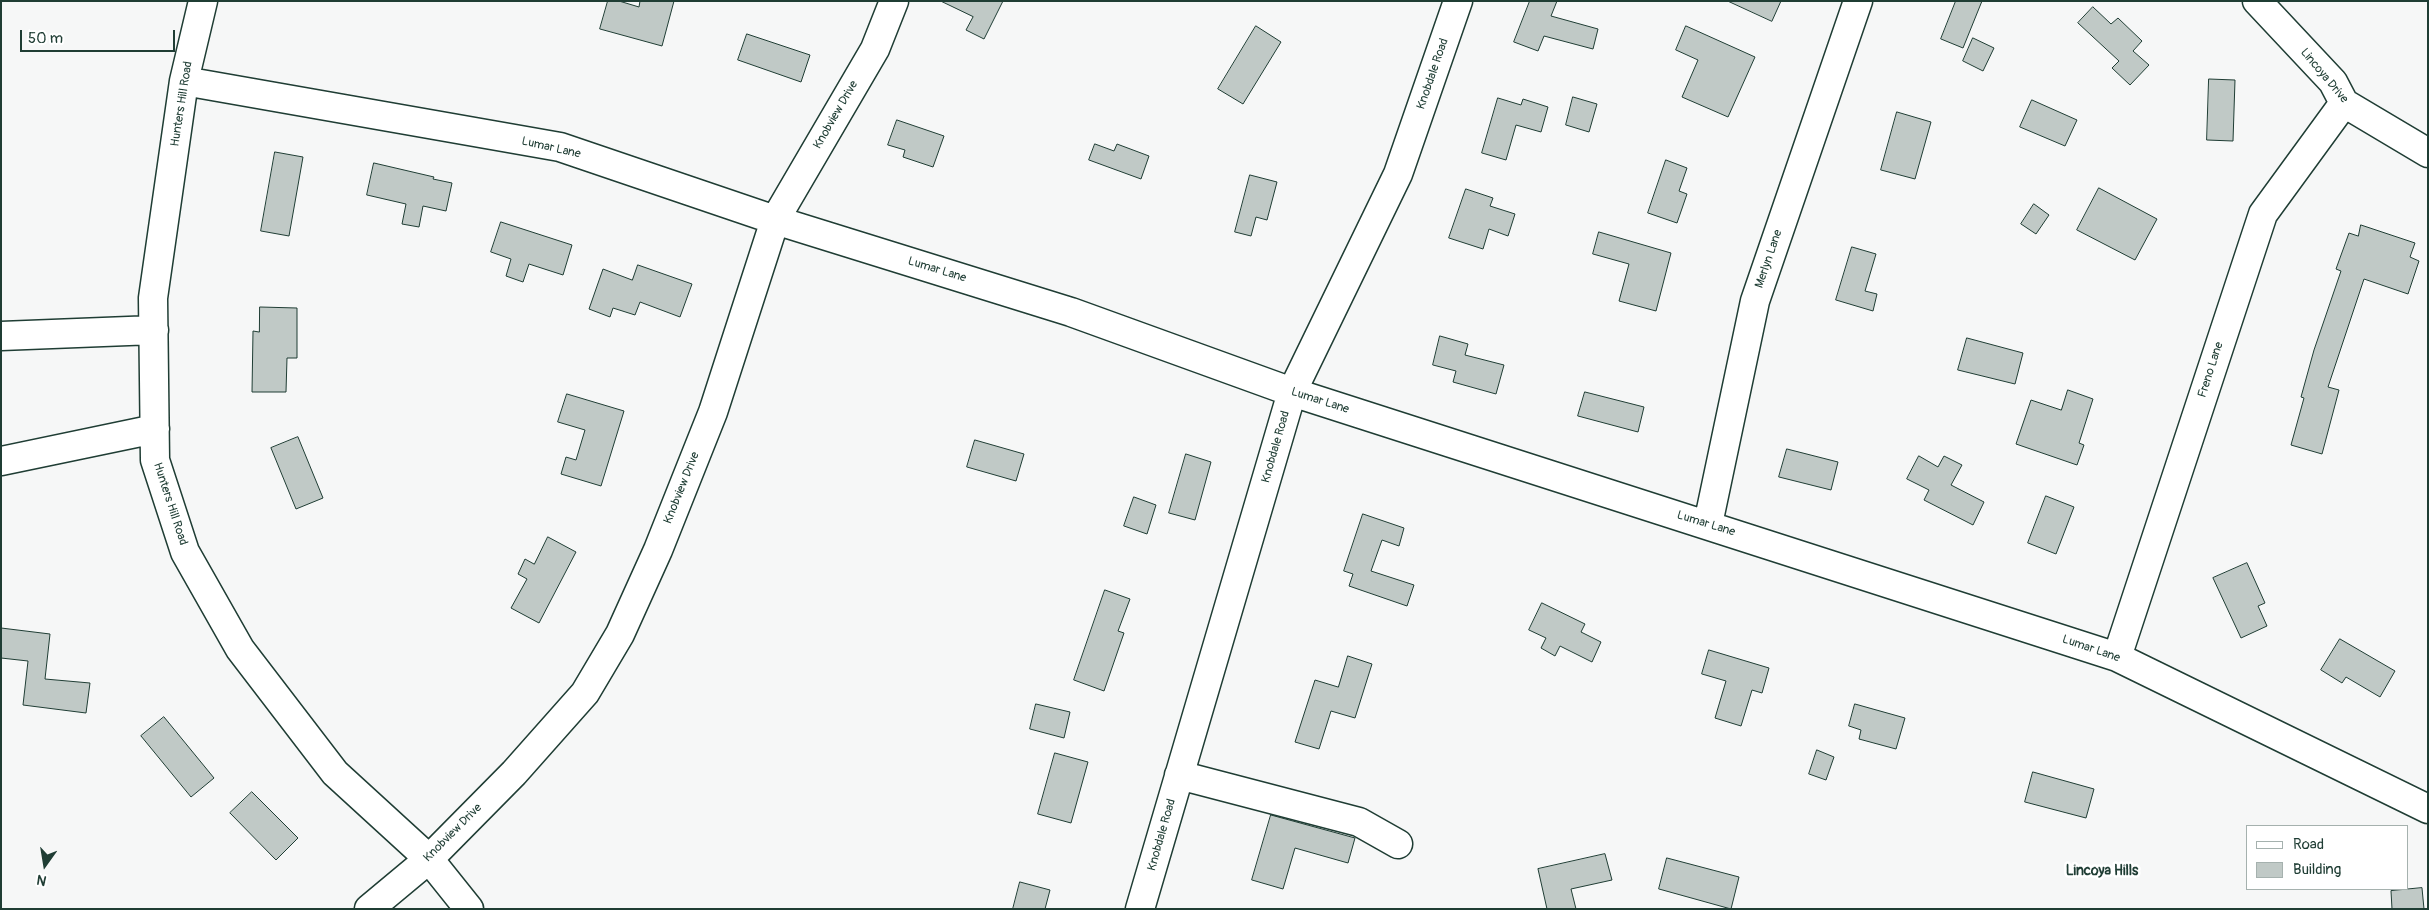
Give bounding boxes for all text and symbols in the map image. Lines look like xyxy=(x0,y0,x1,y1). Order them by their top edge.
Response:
scale bar xyxy=(22,20,178,52)
text: 50 m xyxy=(28,29,63,48)
street label: Knobdale Road xyxy=(1414,37,1452,111)
street label: Lincoya Drive xyxy=(2297,46,2351,106)
street label: Hunters Hill Road xyxy=(168,60,196,148)
street label: Knobview Drive xyxy=(811,78,861,152)
street label: Lumar Lane xyxy=(520,134,582,162)
street label: Merlyn Lane xyxy=(1752,228,1786,290)
street label: Lumar Lane xyxy=(906,254,968,286)
street label: Freno Lane xyxy=(2195,340,2227,400)
street label: Lumar Lane xyxy=(1289,385,1351,417)
street label: Knobdale Road xyxy=(1259,409,1293,485)
street label: Knobview Drive xyxy=(661,450,703,526)
street label: Hunters Hill Road xyxy=(150,461,190,547)
street label: Lumar Lane xyxy=(1675,508,1737,540)
street label: Lumar Lane xyxy=(2060,632,2122,666)
street label: Knobdale Road xyxy=(1145,797,1179,873)
street label: Knobview Drive xyxy=(421,801,485,865)
legend xyxy=(2246,825,2409,890)
text: Road xyxy=(2293,835,2324,854)
north arrow xyxy=(20,840,70,890)
text: Building xyxy=(2293,860,2341,879)
district label: Lincoya Hills xyxy=(2066,863,2138,879)
text: N xyxy=(35,871,48,889)

